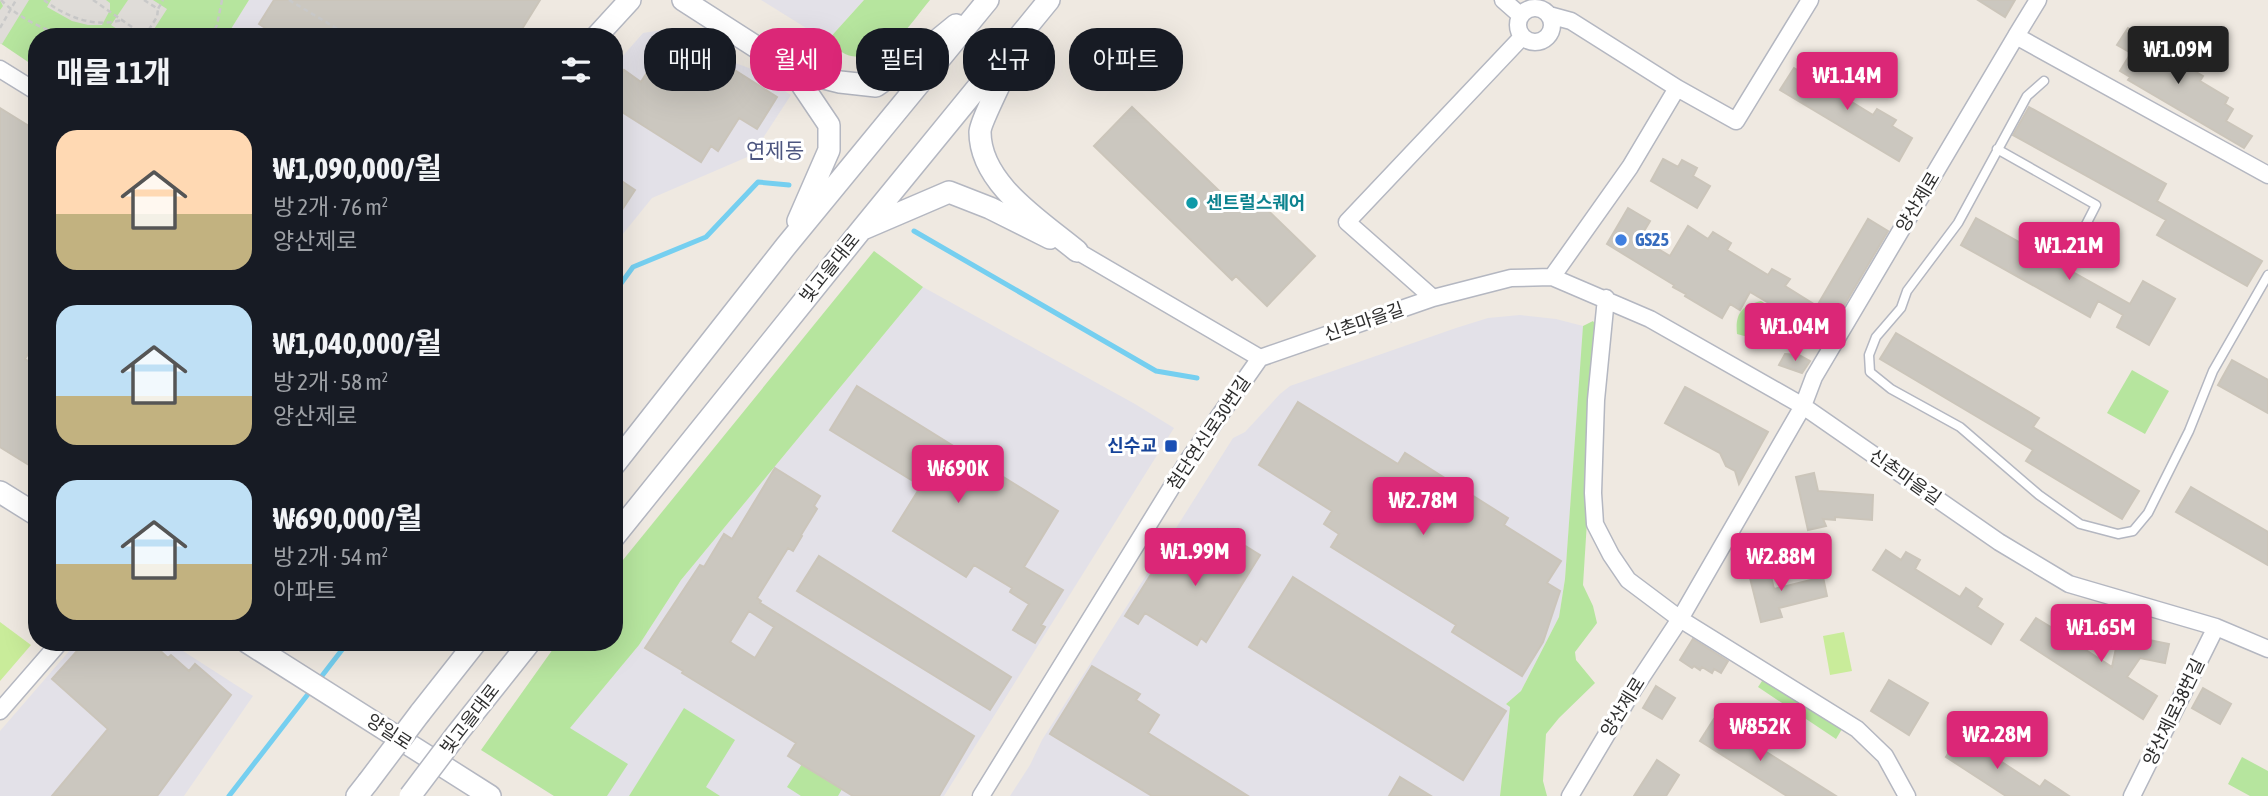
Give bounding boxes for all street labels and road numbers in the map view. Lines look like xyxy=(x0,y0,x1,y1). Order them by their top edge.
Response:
street label: 양산제로 xyxy=(1892,168,1944,236)
street label: 빛고을대로 xyxy=(795,229,864,306)
street label: 신촌마을길 xyxy=(1321,298,1406,345)
street label: 첨단연신로30번길 xyxy=(1163,372,1254,494)
street label: 신촌마을길 xyxy=(1865,444,1945,509)
street label: 양산제로38번길 xyxy=(2139,655,2208,769)
street label: 양산제로 xyxy=(1596,673,1649,740)
street label: 빛고을대로 xyxy=(436,680,503,758)
street label: 양일로 xyxy=(363,709,416,754)

